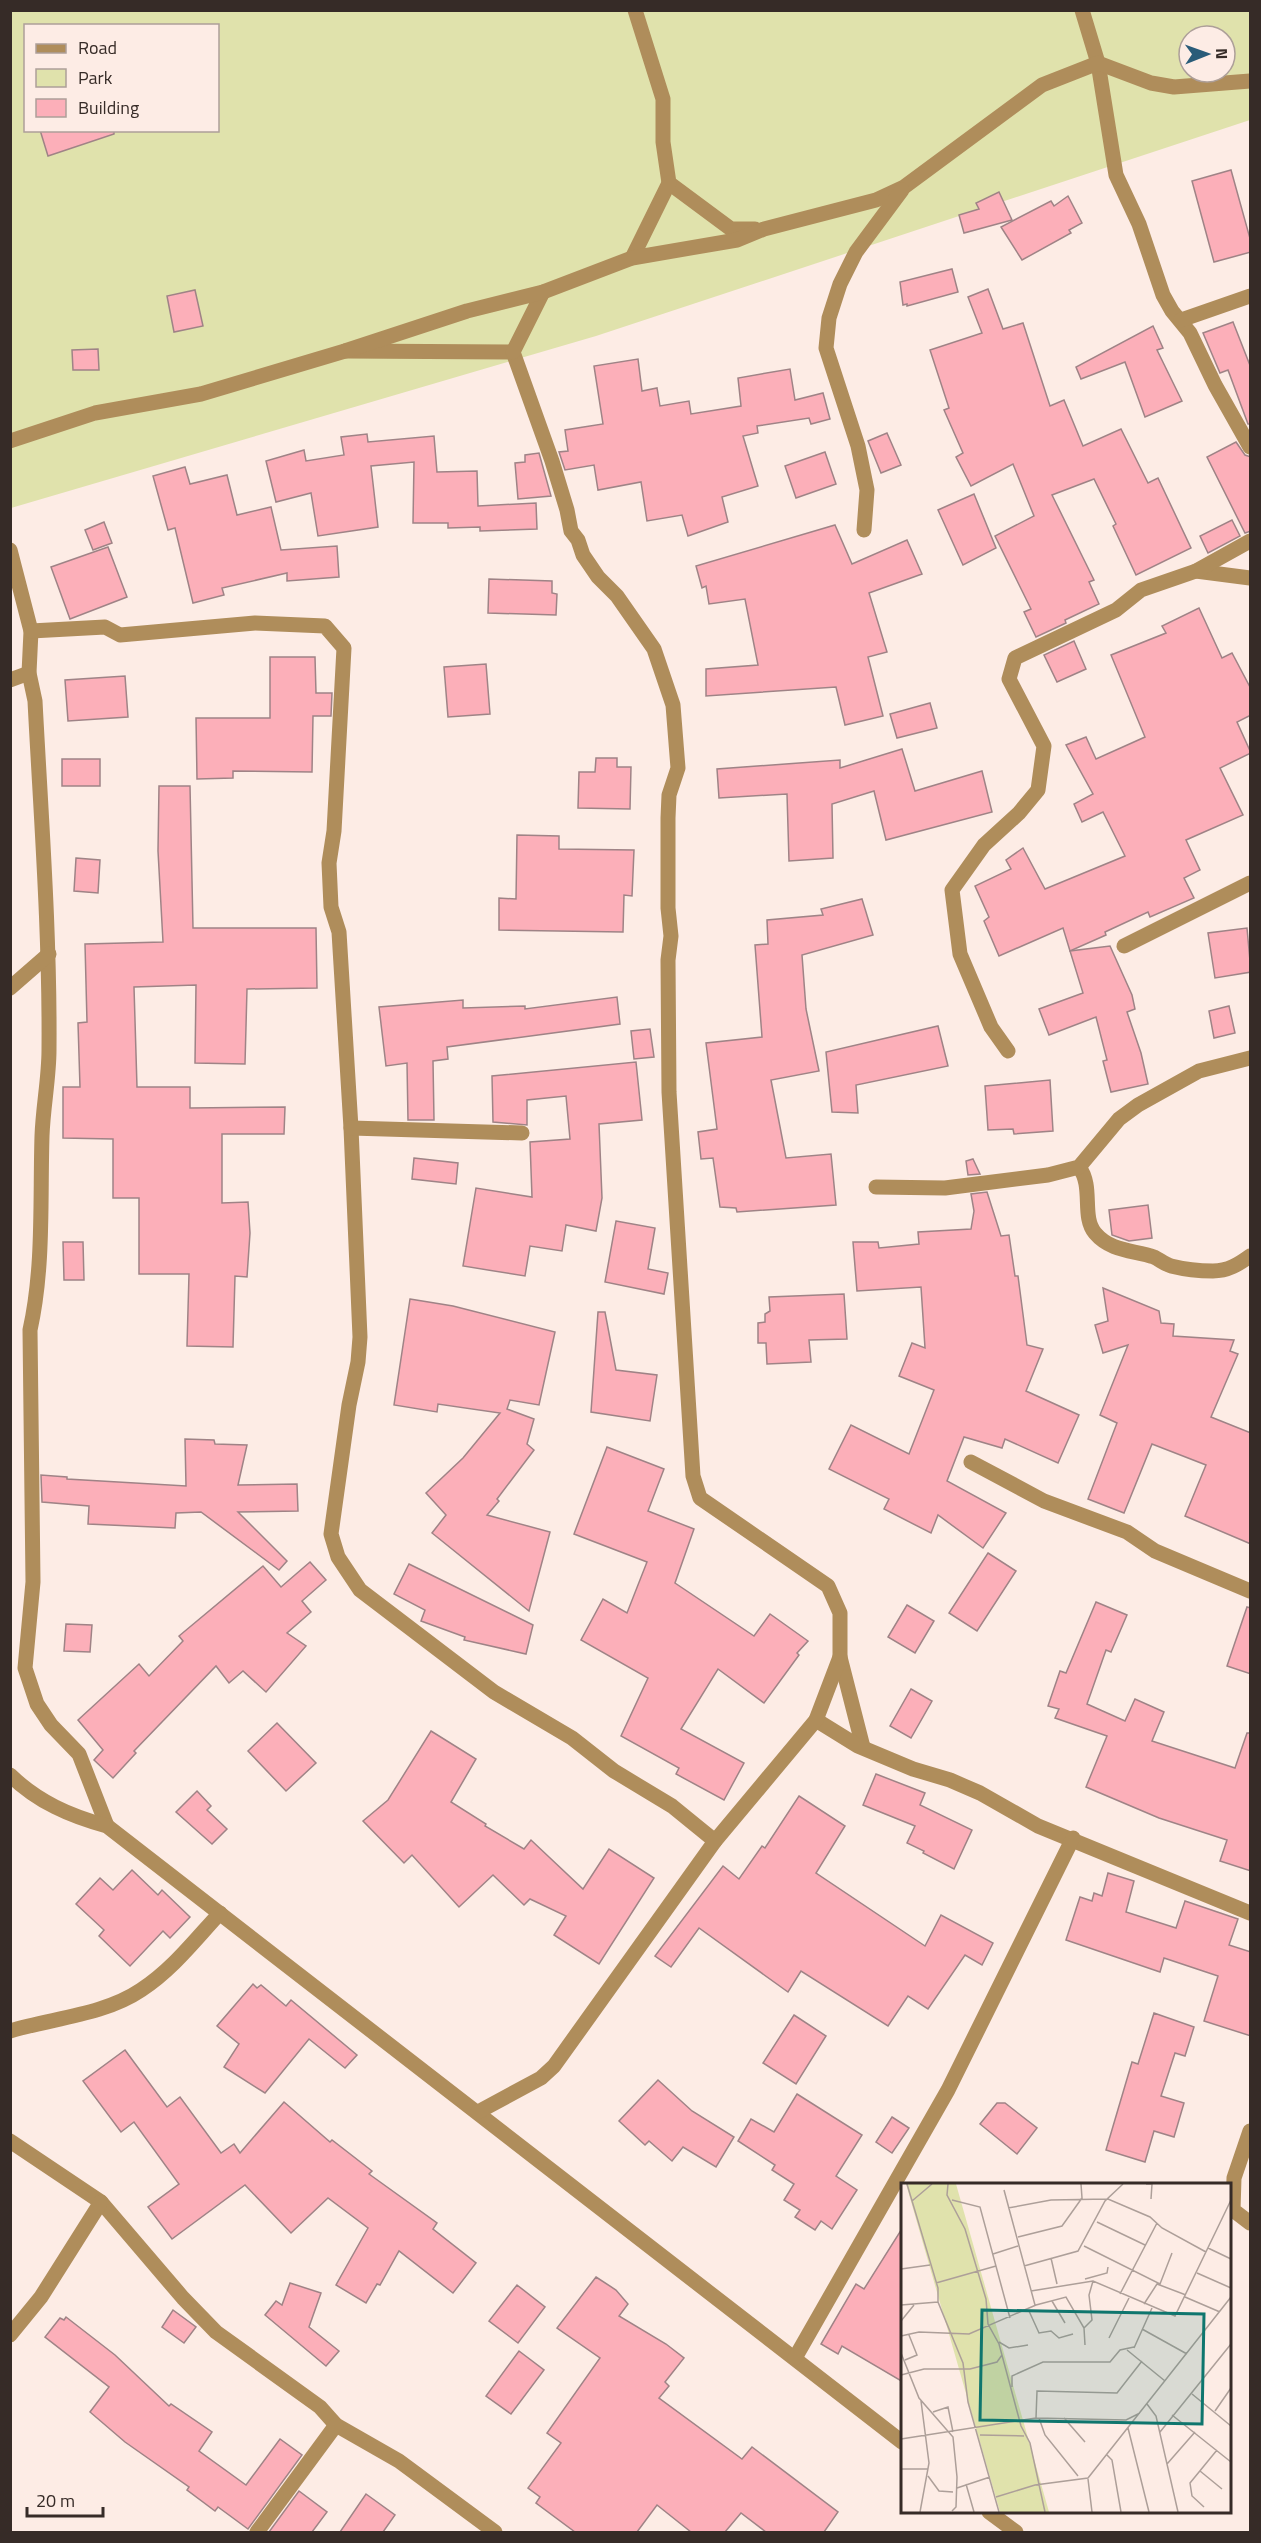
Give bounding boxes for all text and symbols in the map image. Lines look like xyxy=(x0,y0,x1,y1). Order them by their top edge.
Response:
legend xyxy=(24,24,219,132)
north arrow xyxy=(1177,24,1237,84)
text: Road xyxy=(78,34,117,61)
text: N xyxy=(1210,48,1234,59)
text: Park xyxy=(78,64,113,91)
text: Building xyxy=(78,94,139,121)
inset map xyxy=(901,2183,1231,2513)
scale bar xyxy=(27,2480,104,2518)
text: 20 m xyxy=(36,2487,75,2514)

